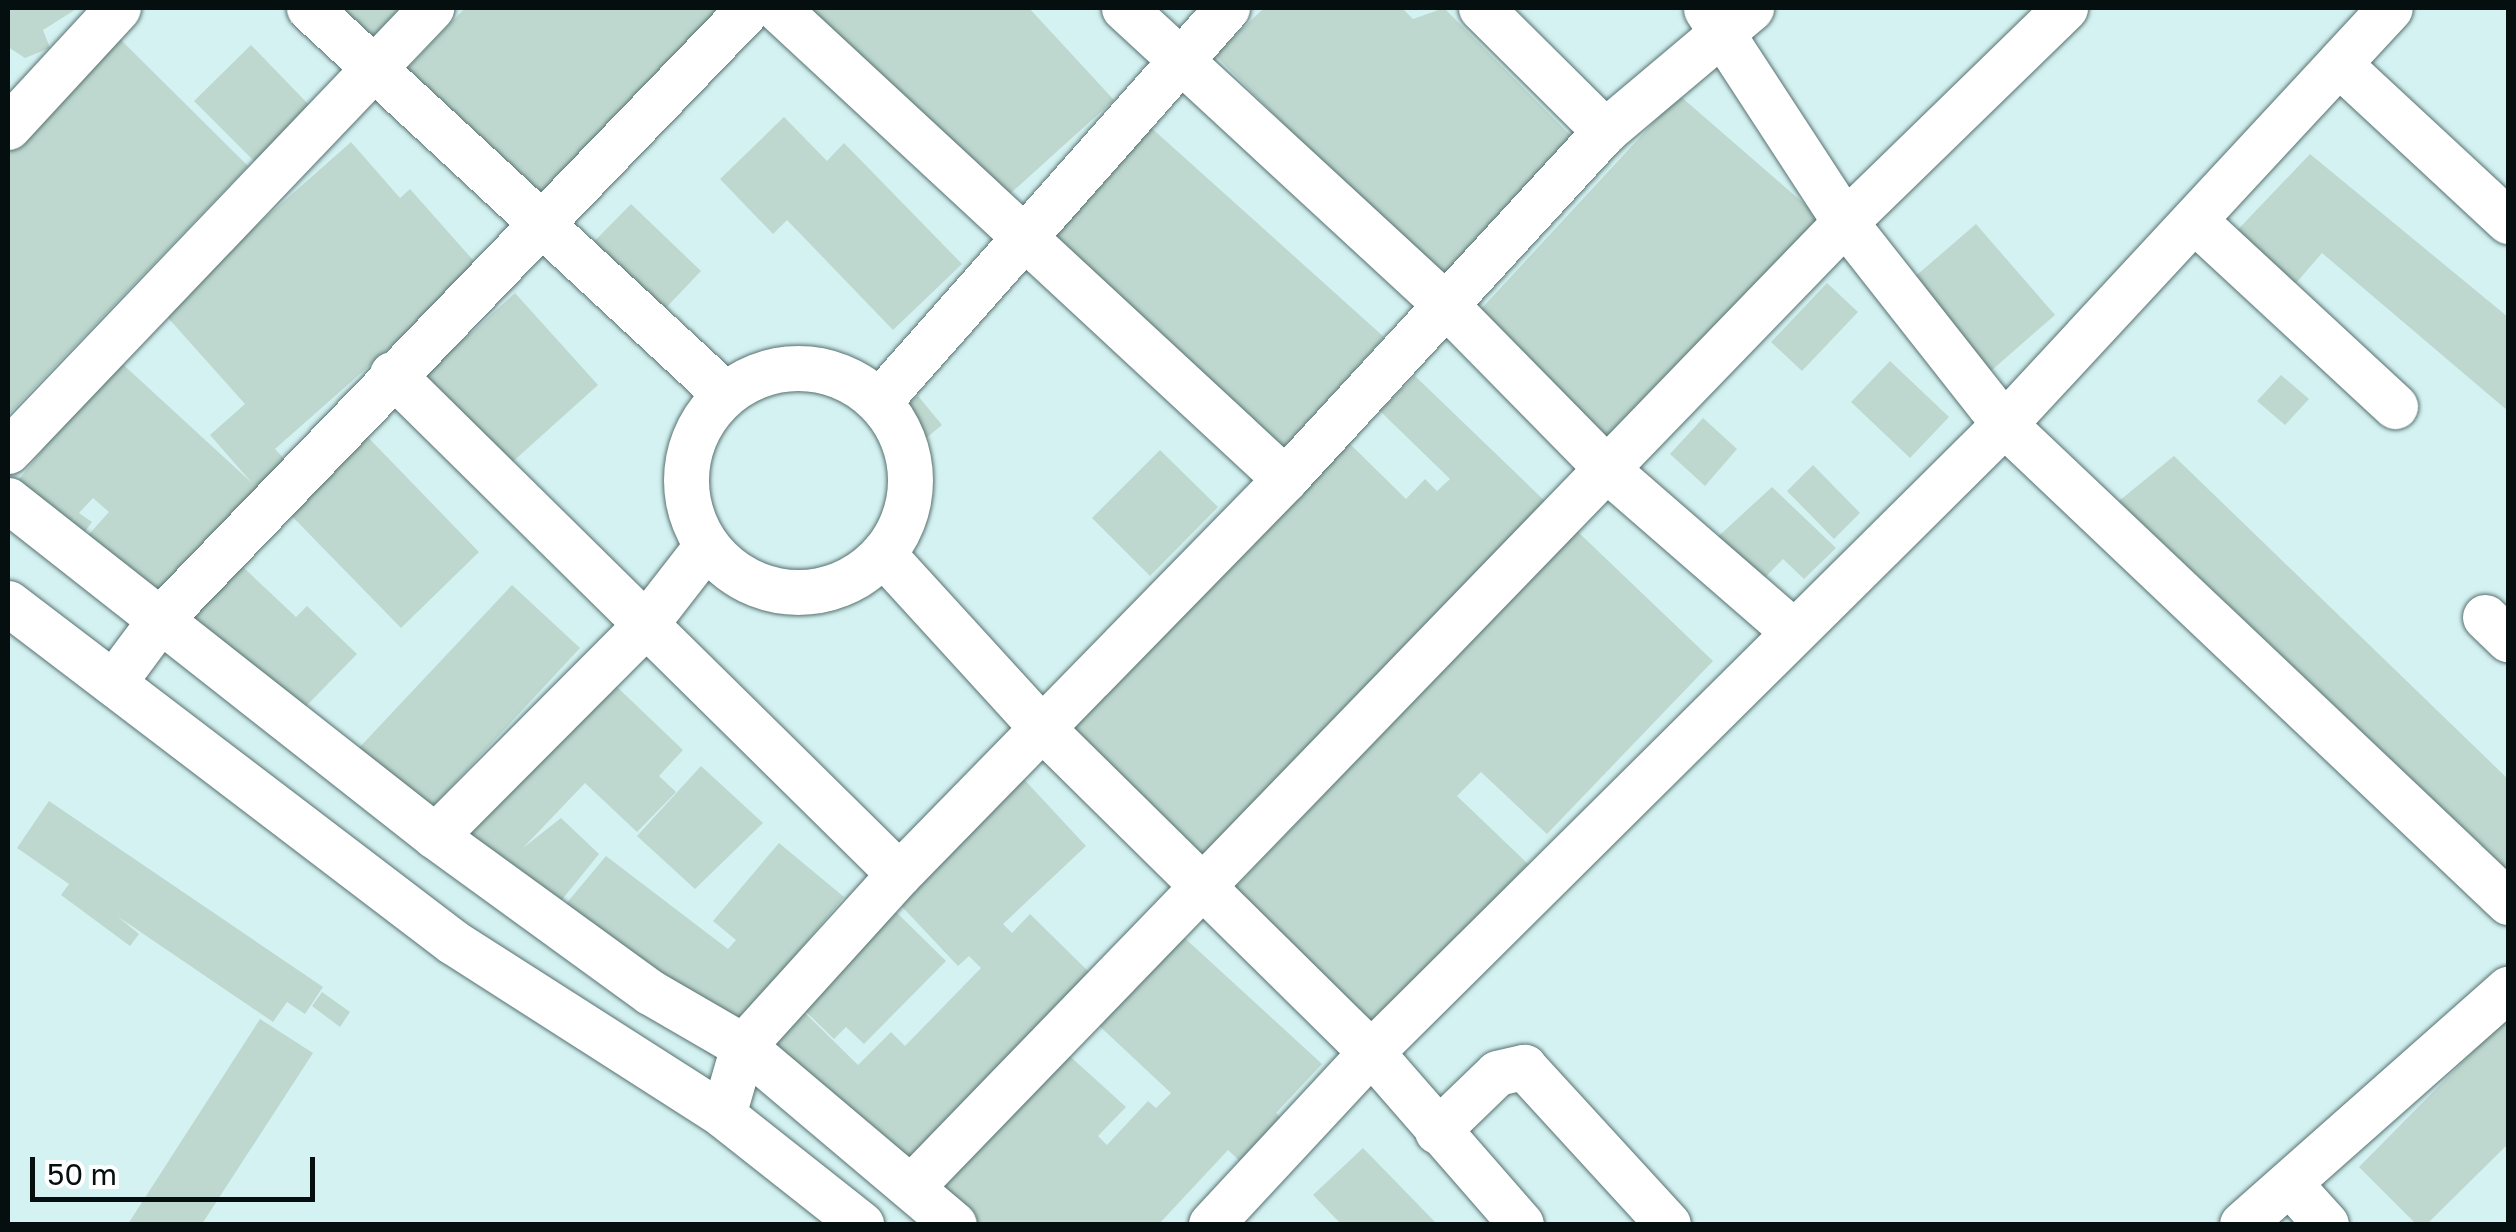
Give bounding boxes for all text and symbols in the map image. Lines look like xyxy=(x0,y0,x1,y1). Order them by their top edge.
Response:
scale bar xyxy=(35,1137,320,1199)
text: 50 m xyxy=(47,1156,117,1192)

